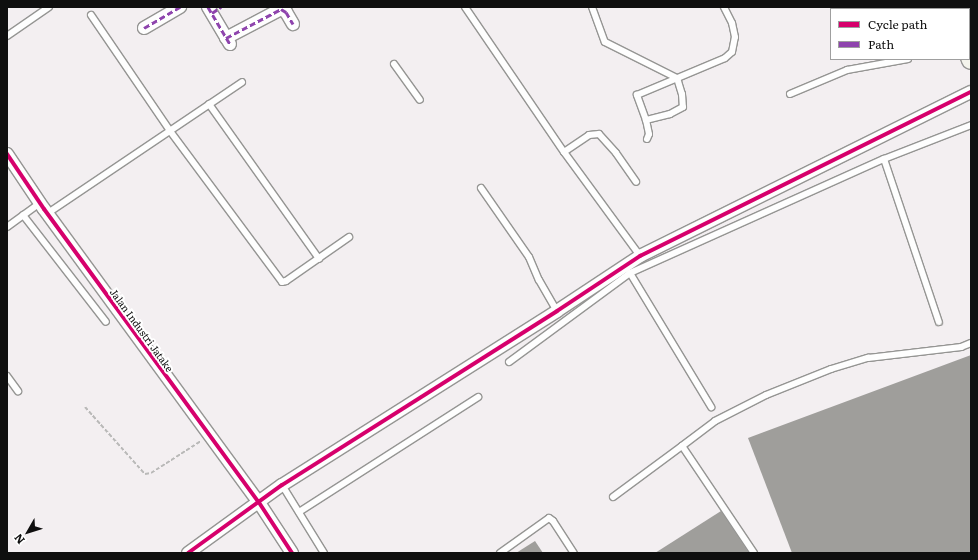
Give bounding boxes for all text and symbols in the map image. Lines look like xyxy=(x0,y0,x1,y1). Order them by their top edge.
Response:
legend xyxy=(830,8,970,60)
text: Cycle path xyxy=(868,15,928,33)
text: Path xyxy=(868,35,894,53)
street label: Jalan Industri Jatake xyxy=(108,286,176,374)
north arrow xyxy=(8,512,48,552)
text: N xyxy=(10,531,28,548)

